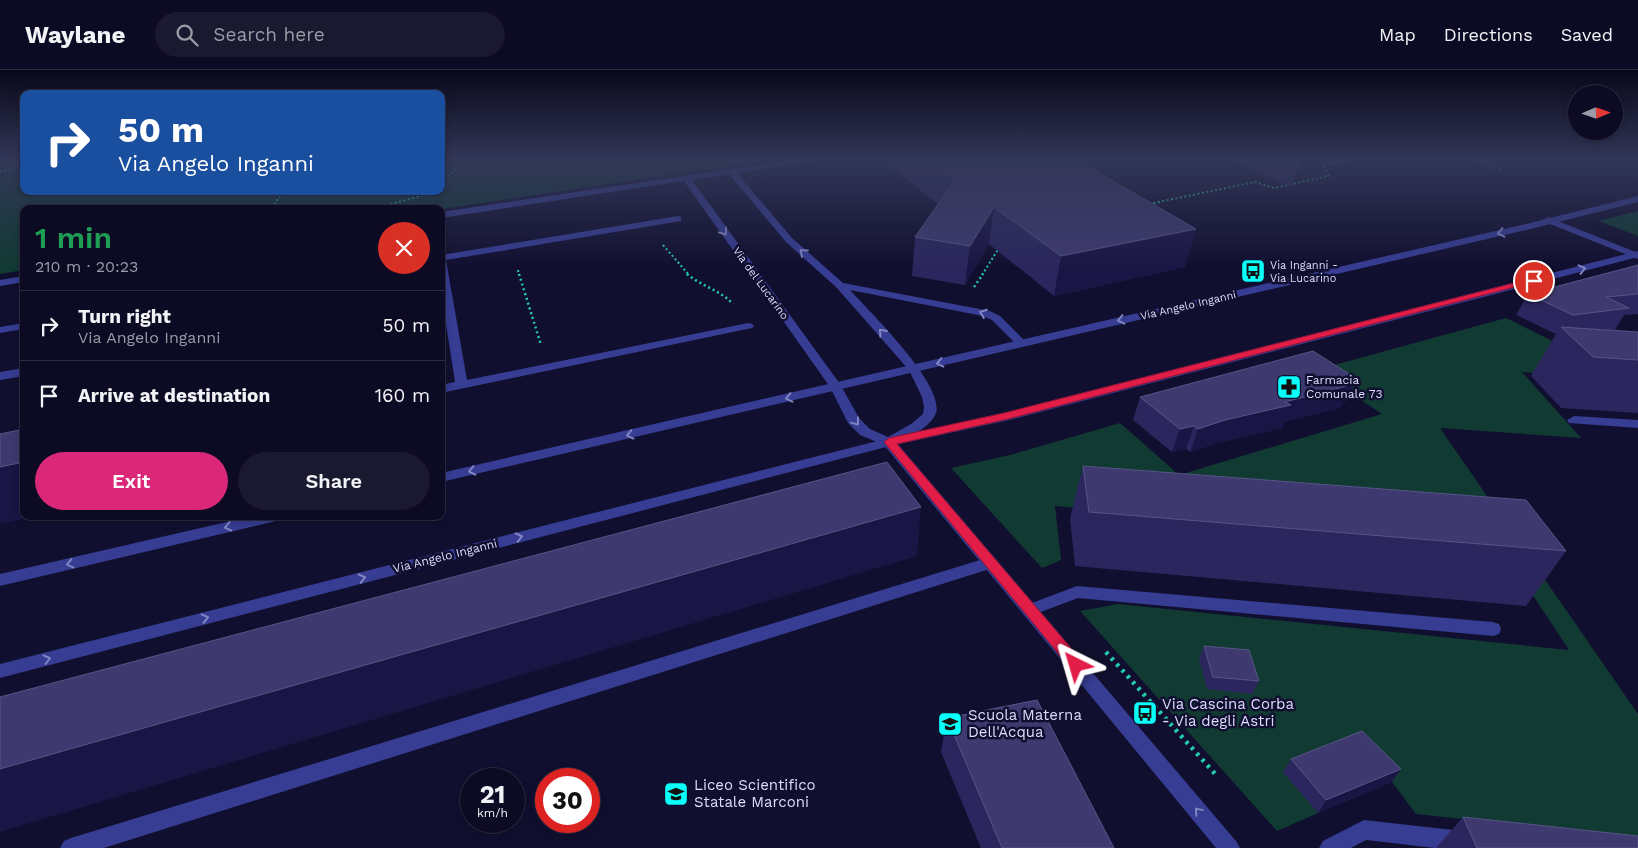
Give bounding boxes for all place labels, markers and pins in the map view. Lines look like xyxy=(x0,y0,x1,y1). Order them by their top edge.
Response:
bus stop icon: Via Inganni - Via Lucarino xyxy=(1240,258,1266,284)
place label: Via Inganni - Via Lucarino xyxy=(1270,259,1338,285)
pin xyxy=(1513,260,1555,302)
place label: Farmacia Comunale 73 xyxy=(1306,373,1382,401)
pharmacy icon: Farmacia Comunale 73 xyxy=(1276,374,1302,400)
place label: Via Cascina Corba - Via degli Astri xyxy=(1162,695,1294,730)
bus stop icon: Via Cascina Corba - Via degli Astri xyxy=(1132,700,1158,726)
place label: Scuola Materna Dell'Acqua xyxy=(968,706,1082,741)
school or university icon: Scuola Materna Dell'Acqua xyxy=(937,711,963,737)
place label: Liceo Scientifico Statale Marconi xyxy=(694,776,816,811)
school or university icon: Liceo Scientifico Statale Marconi xyxy=(663,781,689,807)

